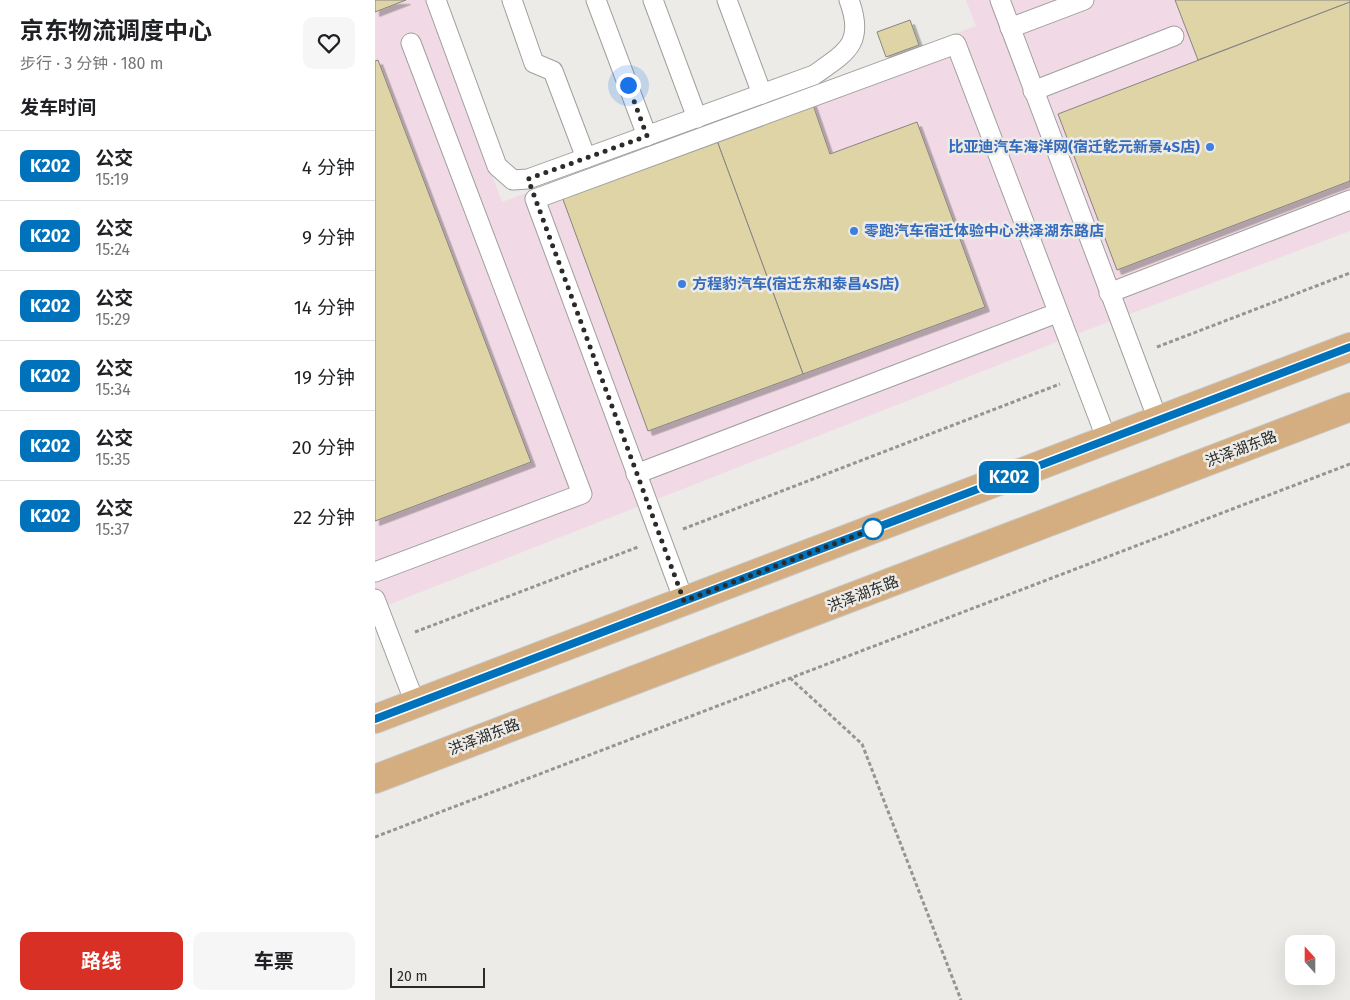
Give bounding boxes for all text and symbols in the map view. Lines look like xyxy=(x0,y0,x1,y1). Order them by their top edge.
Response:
text: 京东物流调度中心 xyxy=(20,17,212,45)
button: heart xyxy=(303,17,355,69)
text: 步行 · 3 分钟 · 180 m xyxy=(20,54,164,73)
your location xyxy=(616,73,641,98)
text: 发车时间 xyxy=(20,96,96,119)
place label: 比亚迪汽车海洋网(宿迁乾元新景4S店) xyxy=(948,138,1200,156)
marker: 比亚迪汽车海洋网(宿迁乾元新景4S店) xyxy=(1204,141,1216,153)
text: 公交 xyxy=(95,147,133,170)
text: K202 xyxy=(30,155,70,177)
text: 4 分钟 xyxy=(302,156,355,179)
text: 15:19 xyxy=(95,170,129,189)
text: 公交 xyxy=(95,217,133,240)
place label: 零跑汽车宿迁体验中心洪泽湖东路店 xyxy=(864,222,1104,240)
text: K202 xyxy=(30,225,70,247)
marker: 零跑汽车宿迁体验中心洪泽湖东路店 xyxy=(848,225,860,237)
text: 9 分钟 xyxy=(302,226,355,249)
text: 15:24 xyxy=(95,240,130,259)
place label: 方程豹汽车(宿迁东和泰昌4S店) xyxy=(692,275,899,293)
marker: 方程豹汽车(宿迁东和泰昌4S店) xyxy=(676,278,688,290)
text: 公交 xyxy=(95,287,133,310)
text: K202 xyxy=(30,295,70,317)
text: 14 分钟 xyxy=(294,296,355,319)
text: 15:29 xyxy=(95,310,130,329)
text: 公交 xyxy=(95,357,133,380)
text: K202 xyxy=(30,365,70,387)
text: 19 分钟 xyxy=(294,366,355,389)
text: 15:34 xyxy=(95,380,131,399)
text: 公交 xyxy=(95,427,133,450)
street label: 洪泽湖东路 xyxy=(1203,427,1279,471)
text: K202 xyxy=(30,435,70,457)
text: 20 分钟 xyxy=(292,436,355,459)
text: 15:35 xyxy=(95,450,130,469)
line badge: K202 xyxy=(974,461,1044,493)
text: K202 xyxy=(989,466,1029,488)
text: 公交 xyxy=(95,497,133,520)
text: K202 xyxy=(30,505,70,527)
text: 22 分钟 xyxy=(293,506,355,529)
unlabelled marker xyxy=(862,518,884,540)
text: 15:37 xyxy=(95,520,129,539)
street label: 洪泽湖东路 xyxy=(825,572,901,616)
street label: 洪泽湖东路 xyxy=(446,715,522,759)
button: 路线 xyxy=(20,932,183,990)
button: 车票 xyxy=(193,932,355,990)
north arrow xyxy=(1285,935,1335,985)
map controls xyxy=(1285,935,1335,985)
scale bar xyxy=(390,965,485,988)
text: 20 m xyxy=(397,968,427,985)

